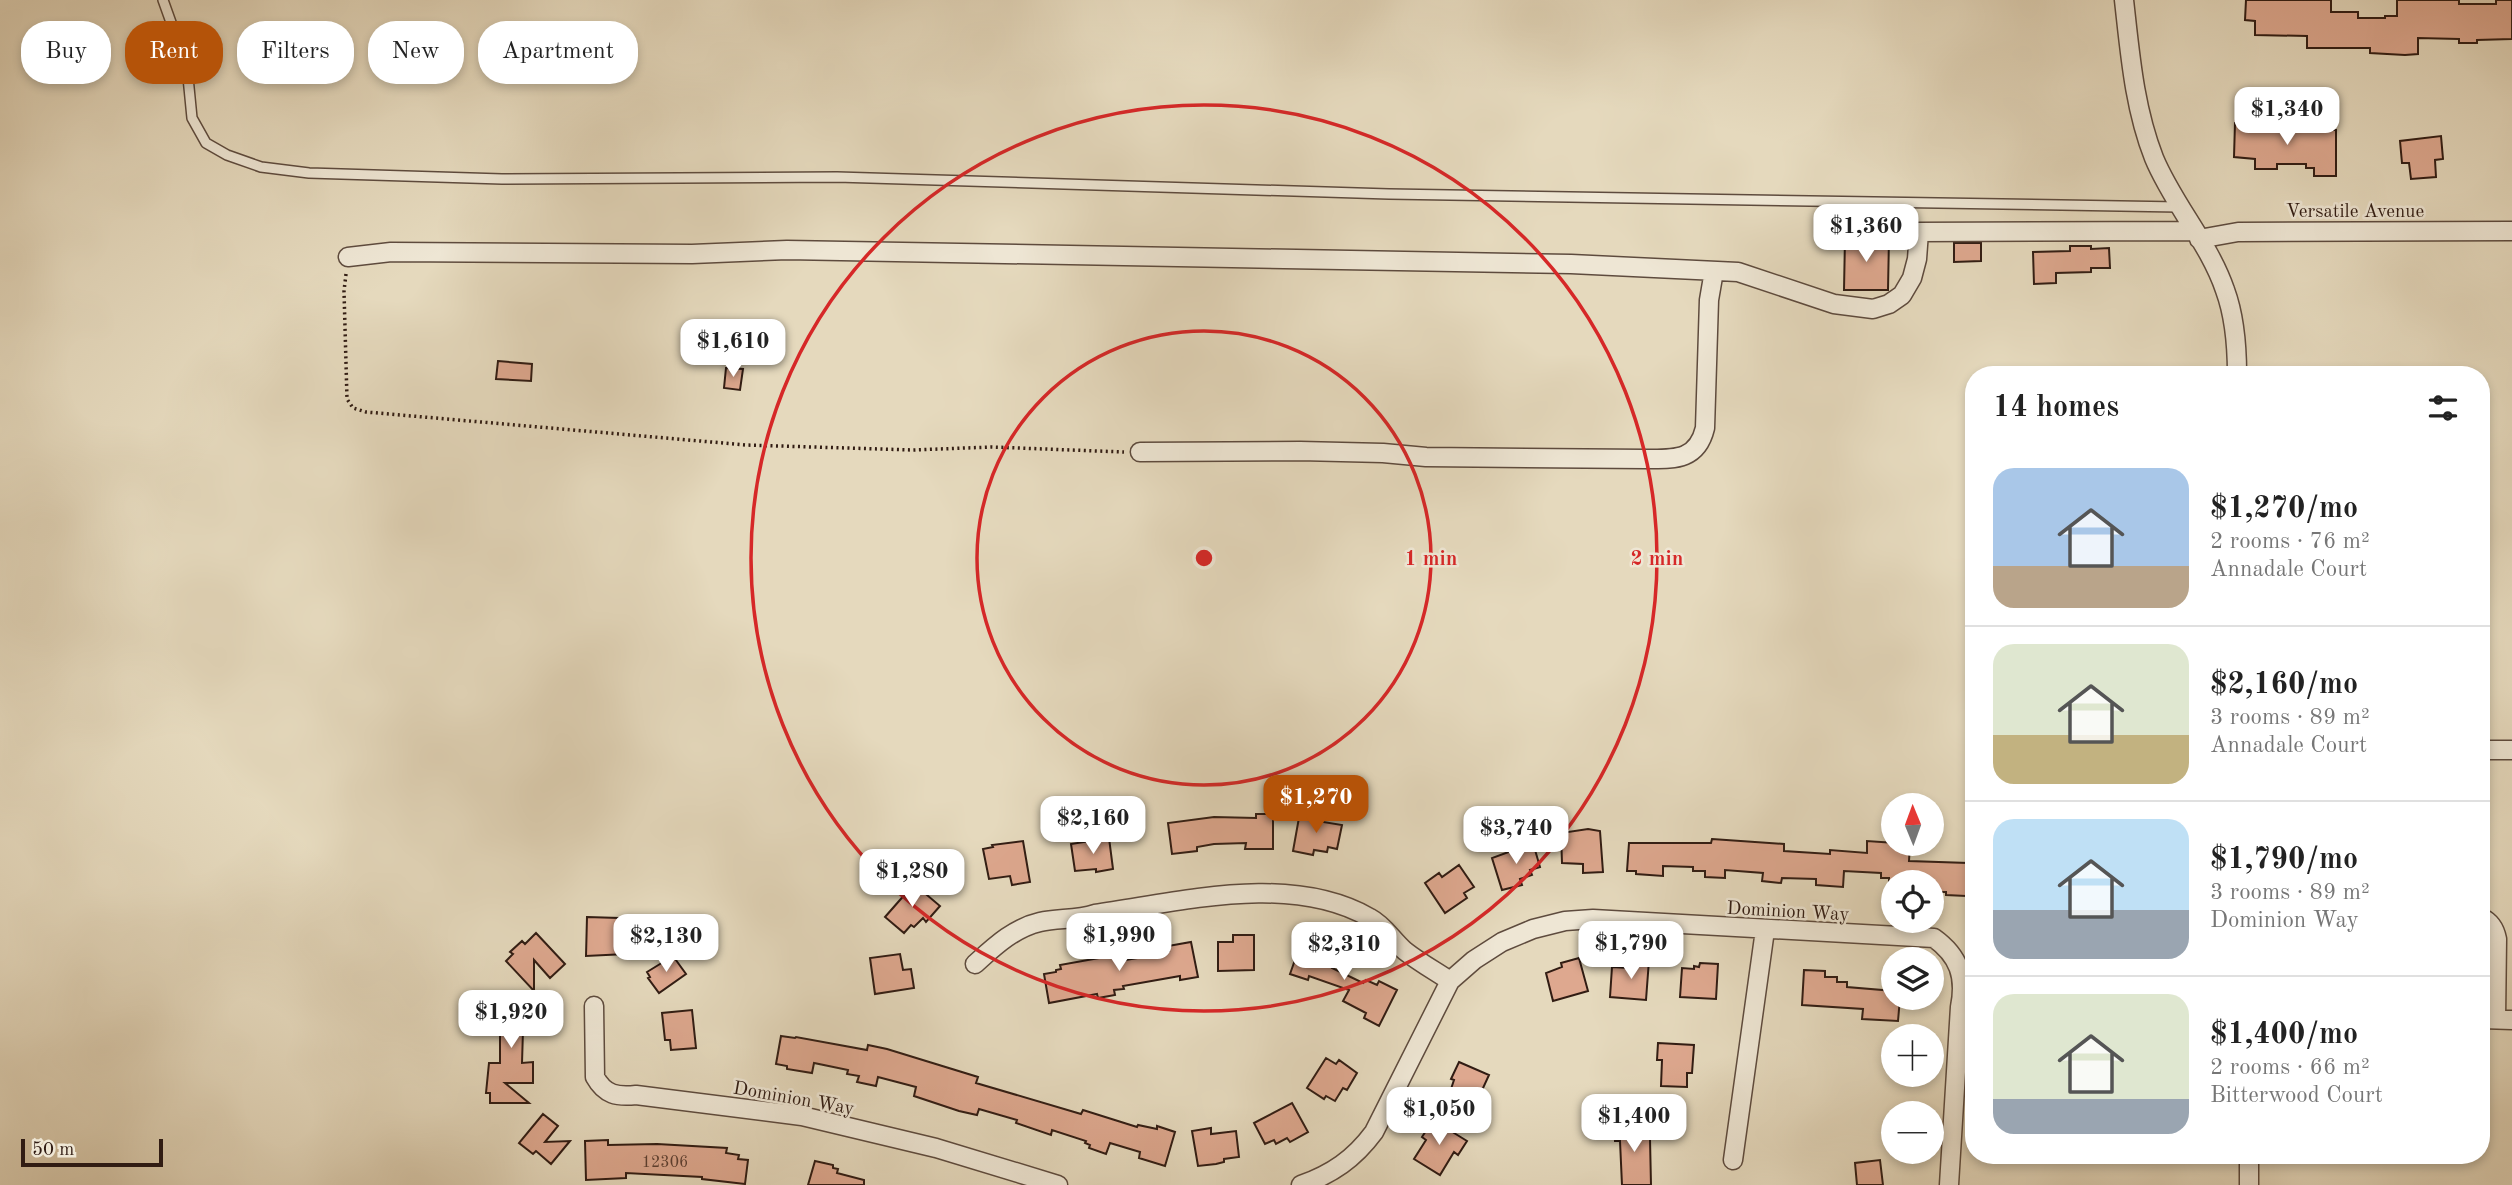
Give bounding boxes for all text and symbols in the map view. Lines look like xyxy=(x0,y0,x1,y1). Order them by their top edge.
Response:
chip: Buy xyxy=(21,21,111,84)
chip: Rent xyxy=(125,21,223,84)
chip: Filters xyxy=(237,21,354,84)
chip: New xyxy=(368,21,464,84)
chip: Apartment xyxy=(478,21,638,84)
pin: $1,340 xyxy=(2230,88,2344,147)
text: $1,340 xyxy=(2250,98,2324,121)
street label: Versatile Avenue xyxy=(2286,203,2424,222)
pin: $1,360 xyxy=(1809,204,1923,264)
text: $1,360 xyxy=(1829,215,1903,238)
pin: $1,610 xyxy=(676,320,790,379)
text: $1,610 xyxy=(696,330,770,353)
icon: filters xyxy=(2424,389,2462,427)
text: 14 homes xyxy=(1993,393,2119,423)
text: $1,270/mo xyxy=(2210,494,2358,524)
icon: home xyxy=(2049,496,2133,580)
text: 2 rooms · 76 m² xyxy=(2210,530,2370,553)
centre of rings xyxy=(1192,546,1216,570)
text: 1 min xyxy=(1405,549,1457,570)
text: 2 min xyxy=(1631,549,1683,570)
text: Annadale Court xyxy=(2210,558,2367,581)
text: $2,160/mo xyxy=(2210,670,2358,700)
icon: home xyxy=(2049,672,2133,756)
text: 3 rooms · 89 m² xyxy=(2210,706,2370,729)
text: Annadale Court xyxy=(2210,734,2367,757)
pin: $1,270 xyxy=(1259,776,1373,835)
text: $1,270 xyxy=(1279,786,1353,809)
north arrow xyxy=(1881,793,1944,856)
map controls xyxy=(1881,793,1944,1164)
pin: $2,160 xyxy=(1036,796,1150,856)
pin: $3,740 xyxy=(1459,806,1573,866)
text: $2,160 xyxy=(1056,807,1130,830)
text: $3,740 xyxy=(1479,817,1553,840)
text: $1,790/mo xyxy=(2210,845,2358,875)
icon: home xyxy=(2049,847,2133,931)
pin: $1,280 xyxy=(855,850,969,909)
text: $1,280 xyxy=(875,860,949,883)
button: locate xyxy=(1881,870,1944,933)
text: 3 rooms · 89 m² xyxy=(2210,881,2370,904)
street label: Dominion Way xyxy=(1726,900,1850,925)
text: Dominion Way xyxy=(2210,909,2359,932)
pin: $2,130 xyxy=(609,914,723,974)
pin: $1,990 xyxy=(1062,914,1176,973)
pin: $2,310 xyxy=(1287,922,1401,982)
pin: $1,790 xyxy=(1574,922,1688,981)
text: $1,990 xyxy=(1082,924,1156,947)
text: $2,130 xyxy=(629,925,703,948)
text: $1,790 xyxy=(1594,932,1668,955)
text: $2,310 xyxy=(1307,933,1381,956)
button: layers xyxy=(1881,947,1944,1010)
pin: $1,920 xyxy=(454,990,568,1050)
text: $1,920 xyxy=(474,1001,548,1024)
text: $1,400/mo xyxy=(2210,1020,2358,1050)
icon: home xyxy=(2049,1022,2133,1106)
button: + xyxy=(1881,1024,1944,1087)
text: 2 rooms · 66 m² xyxy=(2210,1056,2370,1079)
street label: Dominion Way xyxy=(731,1079,856,1119)
text: Bitterwood Court xyxy=(2210,1084,2383,1107)
pin: $1,050 xyxy=(1382,1088,1496,1147)
pin: $1,400 xyxy=(1577,1094,1691,1154)
text: $1,050 xyxy=(1402,1098,1476,1121)
button: − xyxy=(1881,1101,1944,1164)
text: $1,400 xyxy=(1597,1105,1671,1128)
scale bar xyxy=(21,1136,163,1168)
text: 50 m xyxy=(32,1141,74,1160)
house number: 12306 xyxy=(642,1155,688,1171)

